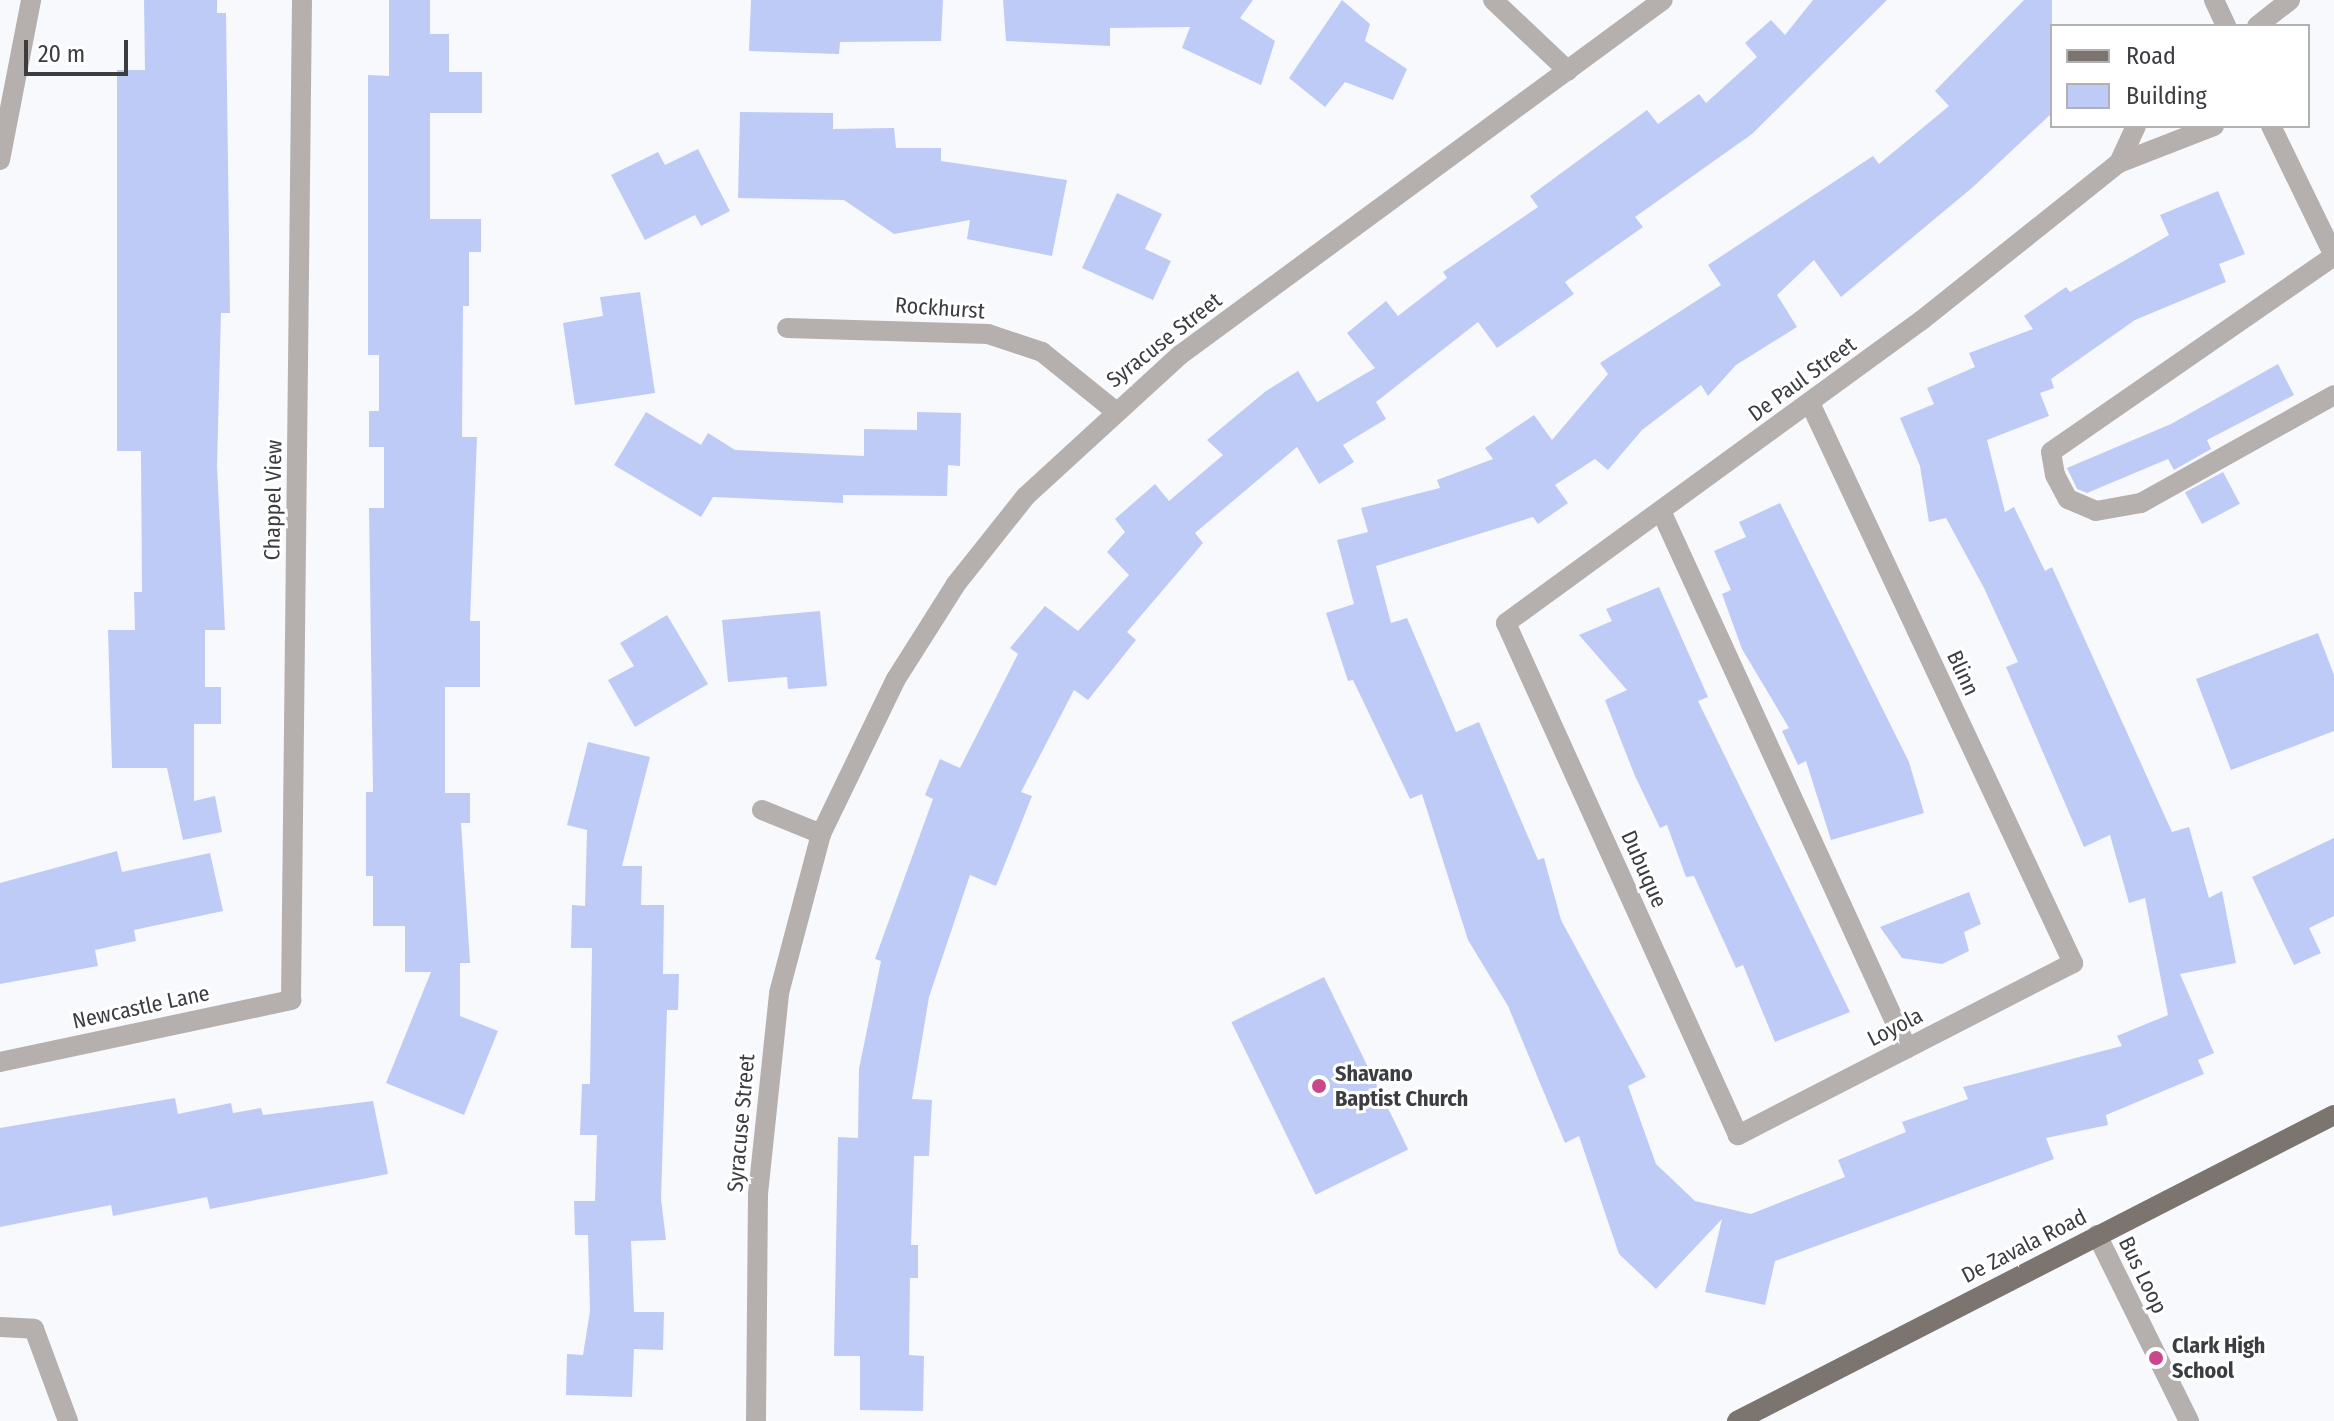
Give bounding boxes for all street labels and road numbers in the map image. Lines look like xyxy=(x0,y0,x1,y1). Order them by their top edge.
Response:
street label: Syracuse Street xyxy=(1101,287,1227,393)
street label: Rockhurst xyxy=(894,292,986,324)
street label: De Paul Street xyxy=(1743,331,1861,427)
street label: Chappel View xyxy=(259,439,287,561)
street label: Blinn xyxy=(1941,646,1985,700)
street label: Dubuque xyxy=(1615,826,1673,912)
street label: Newcastle Lane xyxy=(70,980,212,1034)
street label: Loyola xyxy=(1863,1002,1927,1052)
street label: Syracuse Street xyxy=(722,1053,760,1193)
street label: De Zavala Road xyxy=(1957,1203,2091,1289)
street label: Bus Loop xyxy=(2113,1232,2173,1318)

